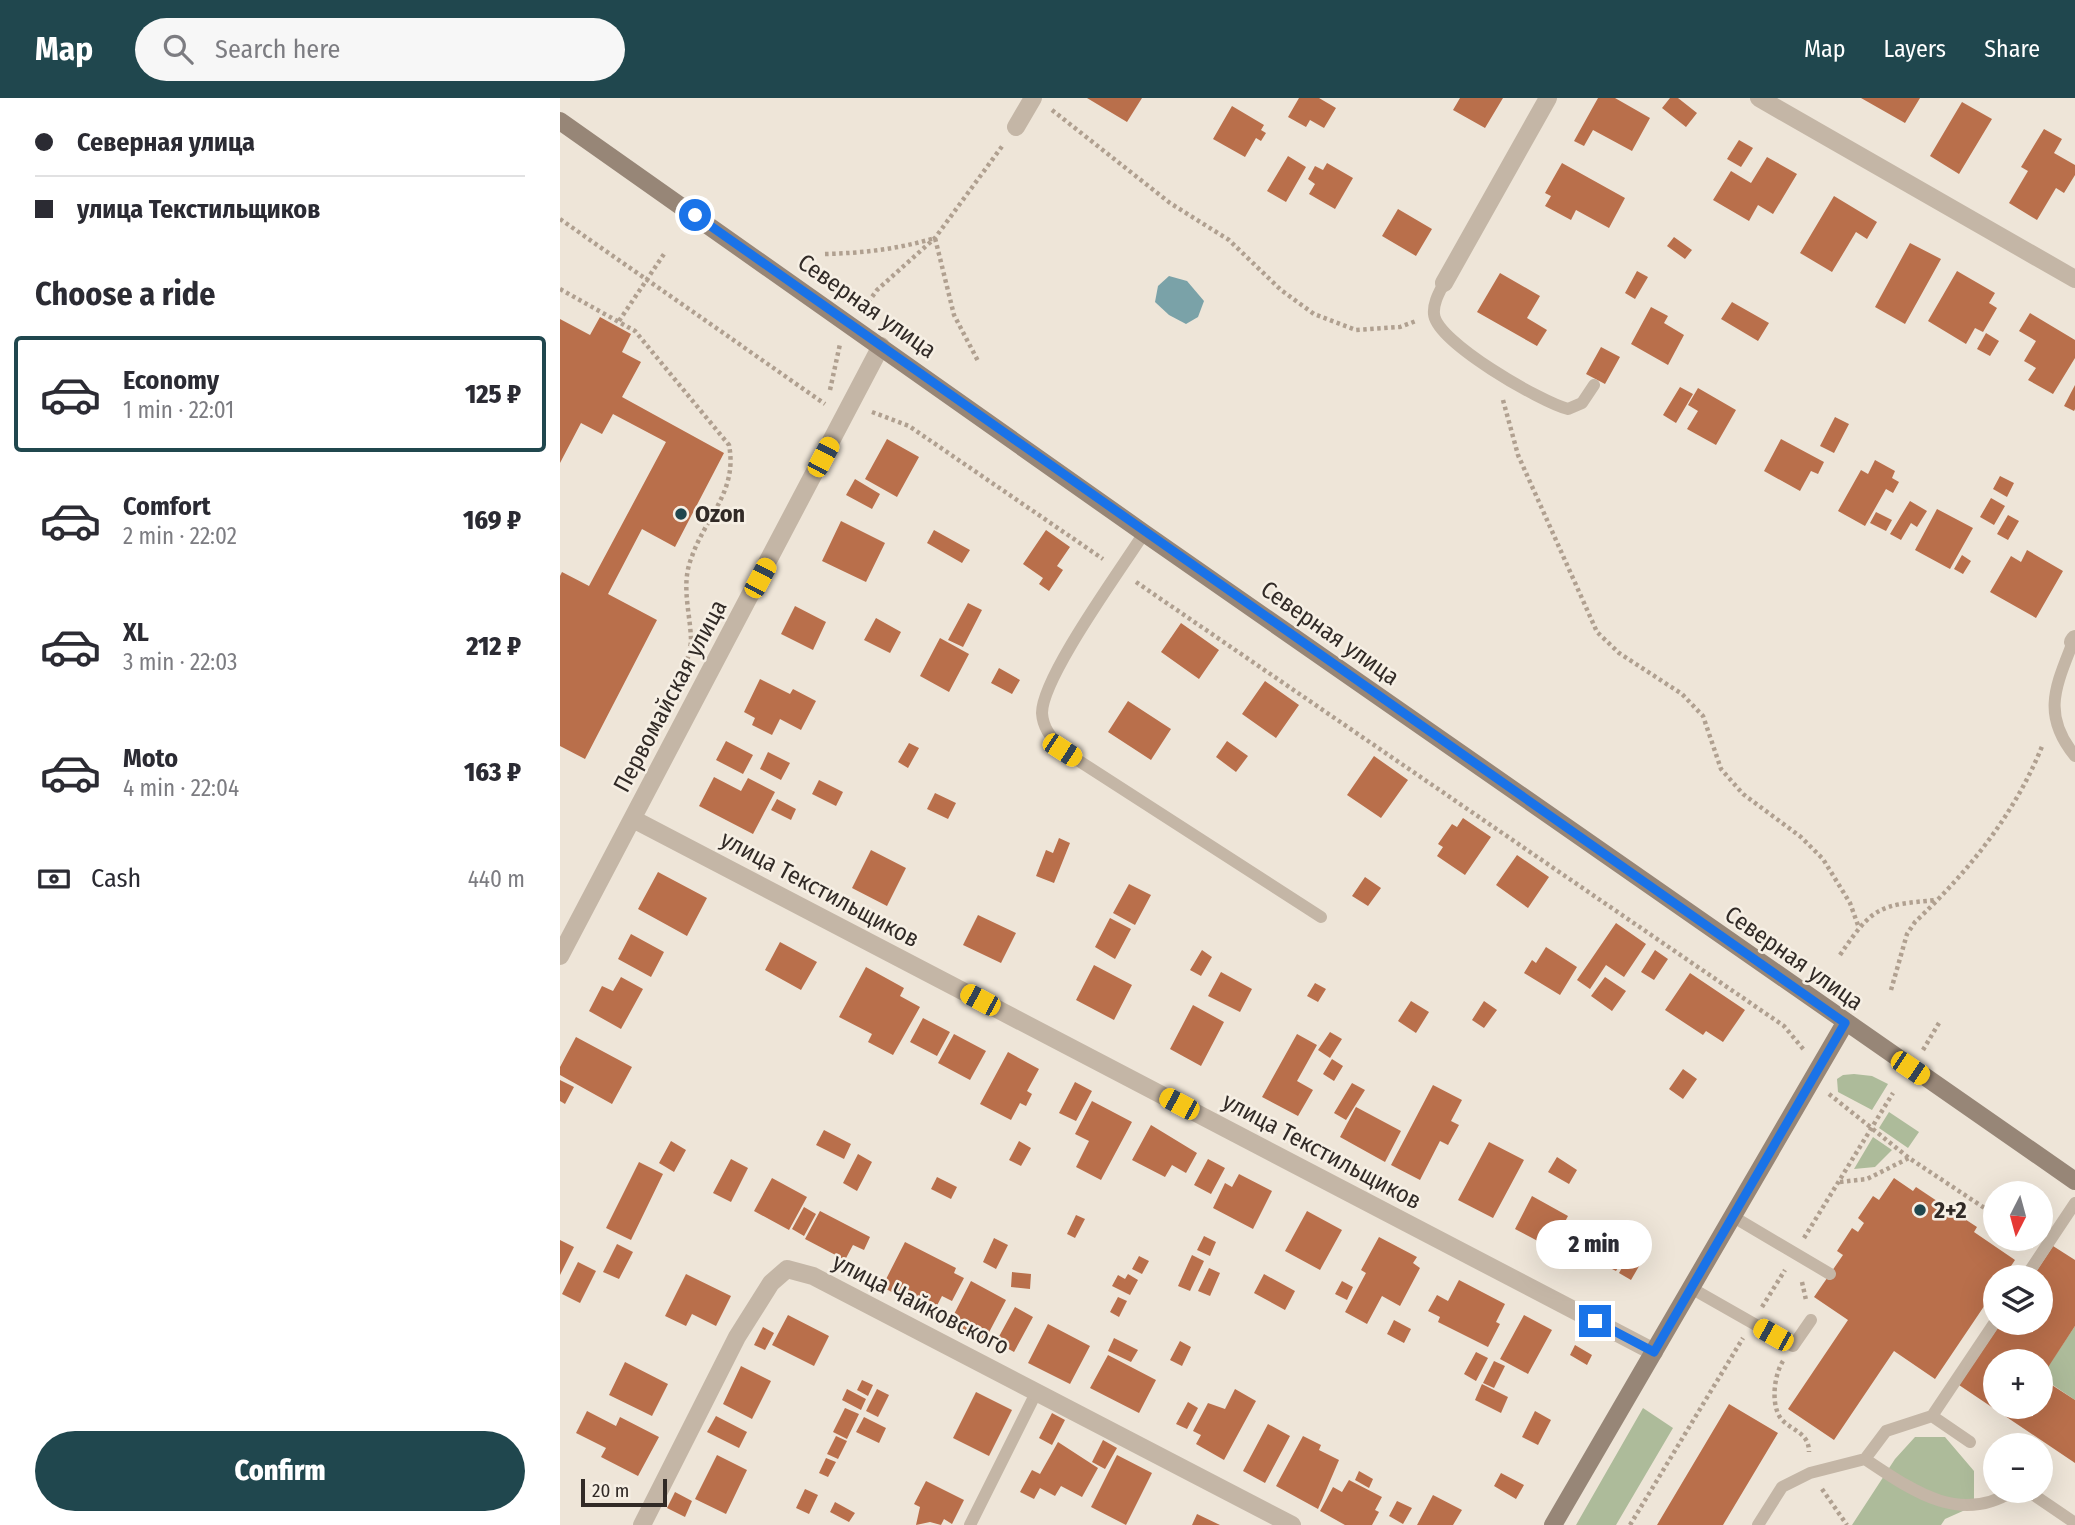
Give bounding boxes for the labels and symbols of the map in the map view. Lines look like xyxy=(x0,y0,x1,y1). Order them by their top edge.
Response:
route start xyxy=(679,199,711,231)
street label: Северная улица xyxy=(792,248,942,364)
car xyxy=(804,434,843,480)
place label: Ozon xyxy=(695,500,745,528)
marker: Ozon xyxy=(673,506,689,522)
car xyxy=(741,555,780,601)
street label: Северная улица xyxy=(1255,575,1405,691)
street label: Первомайская улица xyxy=(608,595,732,797)
car xyxy=(1039,730,1086,770)
street label: улица Текстильщиков xyxy=(716,825,924,953)
street label: Северная улица xyxy=(1719,900,1869,1016)
car xyxy=(957,981,1004,1019)
car xyxy=(1887,1048,1934,1088)
car xyxy=(1156,1085,1203,1123)
street label: улица Текстильщиков xyxy=(1218,1087,1426,1215)
north arrow xyxy=(1983,1181,2053,1251)
place label: 2+2 xyxy=(1933,1196,1967,1224)
marker: 2+2 xyxy=(1912,1202,1928,1218)
callout: 2 min xyxy=(1537,1220,1653,1268)
street label: улица Чайковского xyxy=(828,1247,1014,1361)
route end xyxy=(1579,1305,1611,1337)
car xyxy=(1750,1316,1797,1354)
scale bar xyxy=(581,1476,667,1508)

